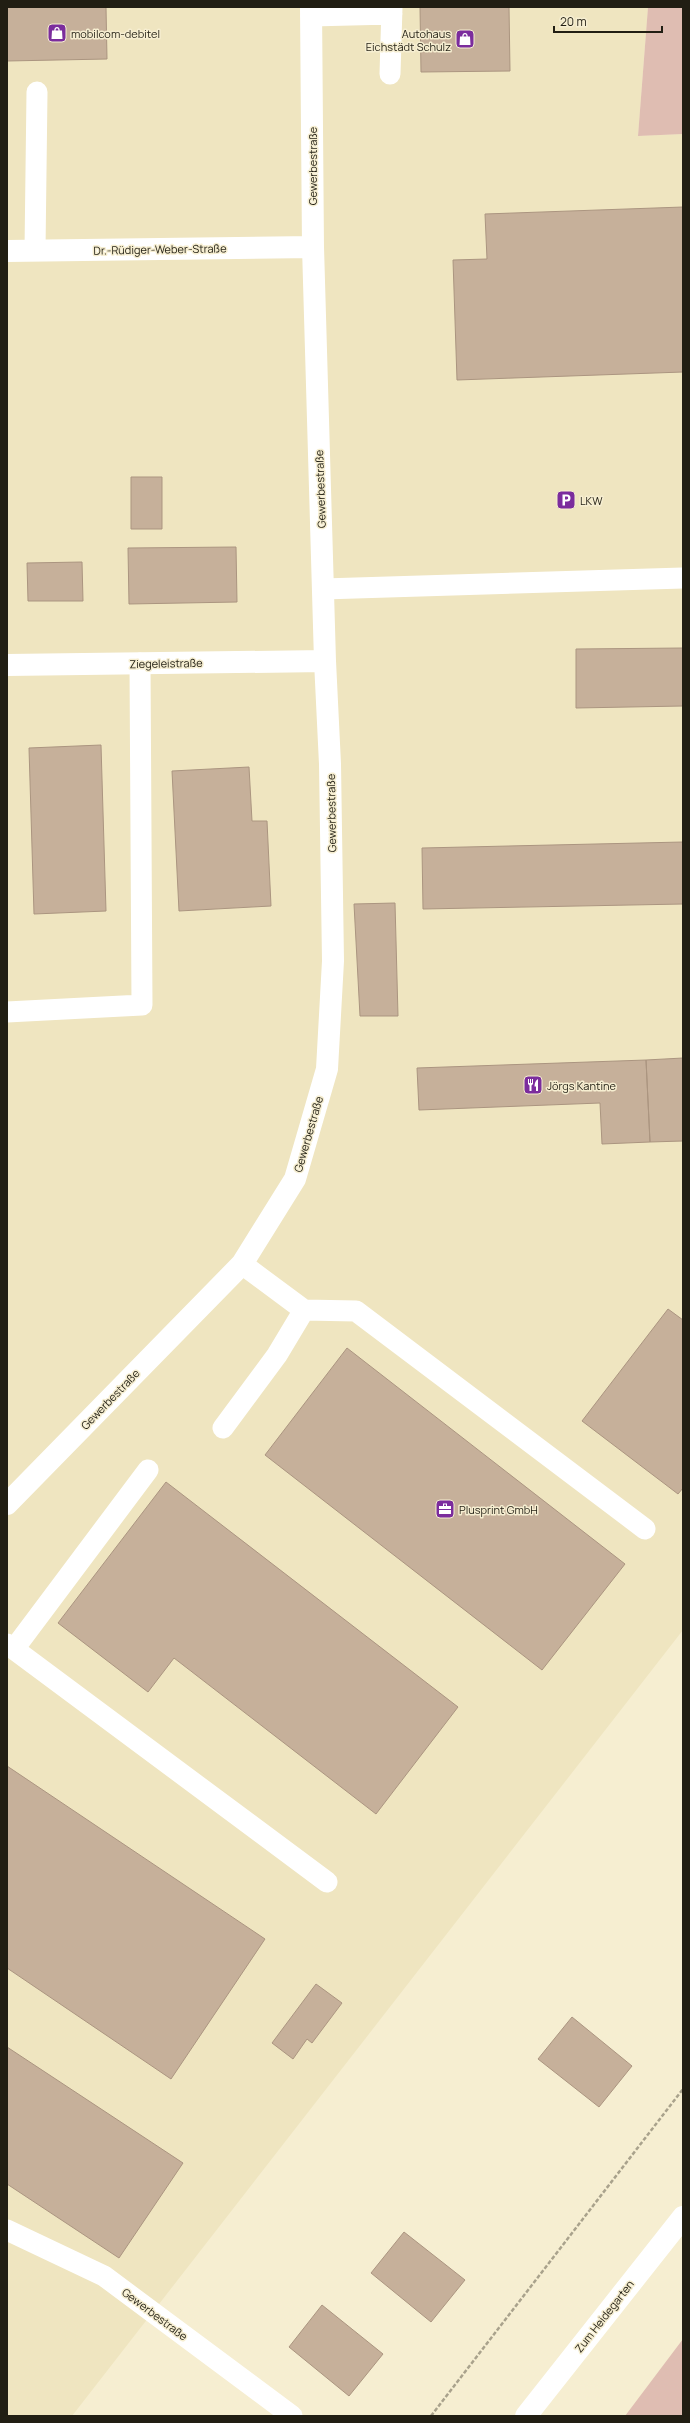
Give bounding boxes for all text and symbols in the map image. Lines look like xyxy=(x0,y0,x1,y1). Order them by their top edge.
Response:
scale bar xyxy=(554,8,662,34)
text: 20 m xyxy=(560,13,587,30)
shop icon: mobilcom-debitel xyxy=(46,22,68,44)
place label: mobilcom-debitel xyxy=(71,26,160,41)
place label: Autohaus Eichstädt Schulz xyxy=(366,26,451,54)
shop icon: Autohaus Eichstädt Schulz xyxy=(454,28,476,50)
street label: Gewerbestraße xyxy=(305,126,320,205)
street label: Dr.-Rüdiger-Weber-Straße xyxy=(93,240,227,258)
street label: Gewerbestraße xyxy=(311,449,329,529)
parking icon: LKW xyxy=(555,489,577,511)
place label: LKW xyxy=(580,493,603,508)
street label: Ziegeleistraße xyxy=(129,655,203,671)
street label: Gewerbestraße xyxy=(323,773,339,852)
restaurant icon: Jörgs Kantine xyxy=(522,1074,544,1096)
place label: Jörgs Kantine xyxy=(547,1078,616,1093)
street label: Gewerbestraße xyxy=(290,1094,326,1174)
street label: Gewerbestraße xyxy=(77,1365,143,1432)
office icon: Plusprint GmbH xyxy=(434,1498,456,1520)
place label: Plusprint GmbH xyxy=(459,1502,538,1517)
street label: Zum Heidegarten xyxy=(571,2277,637,2355)
street label: Gewerbestraße xyxy=(119,2284,191,2344)

